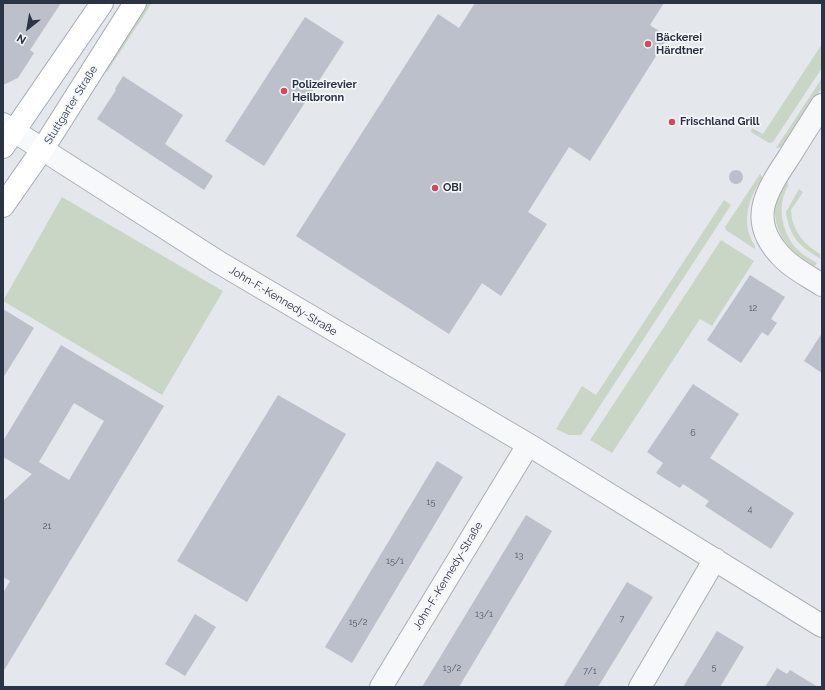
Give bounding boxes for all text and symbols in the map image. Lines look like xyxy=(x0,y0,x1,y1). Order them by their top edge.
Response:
north arrow xyxy=(8,8,48,48)
text: N xyxy=(15,31,29,46)
place label: Bäckerei Härdtner xyxy=(656,31,703,57)
marker: Bäckerei Härdtner xyxy=(643,39,653,49)
street label: Stuttgarter Straße xyxy=(42,63,100,147)
place label: Polizeirevier Heilbronn xyxy=(292,78,357,104)
marker: Polizeirevier Heilbronn xyxy=(279,86,289,96)
place label: Frischland Grill xyxy=(680,115,760,129)
marker: Frischland Grill xyxy=(667,117,677,127)
place label: OBI xyxy=(443,181,462,195)
marker: OBI xyxy=(430,183,440,193)
street label: John-F.-Kennedy-Straße xyxy=(227,263,339,339)
house number: 12 xyxy=(749,303,757,313)
house number: 6 xyxy=(690,428,696,438)
house number: 15 xyxy=(427,497,435,507)
house number: 4 xyxy=(748,504,752,514)
street label: John-F.-Kennedy-Straße xyxy=(410,520,486,632)
house number: 21 xyxy=(43,521,51,531)
house number: 13 xyxy=(515,550,523,560)
house number: 15/1 xyxy=(386,556,404,566)
house number: 13/1 xyxy=(475,609,493,619)
house number: 7 xyxy=(620,614,624,624)
house number: 15/2 xyxy=(349,617,367,627)
house number: 5 xyxy=(712,662,716,672)
house number: 13/2 xyxy=(443,663,461,673)
house number: 7/1 xyxy=(583,666,597,676)

